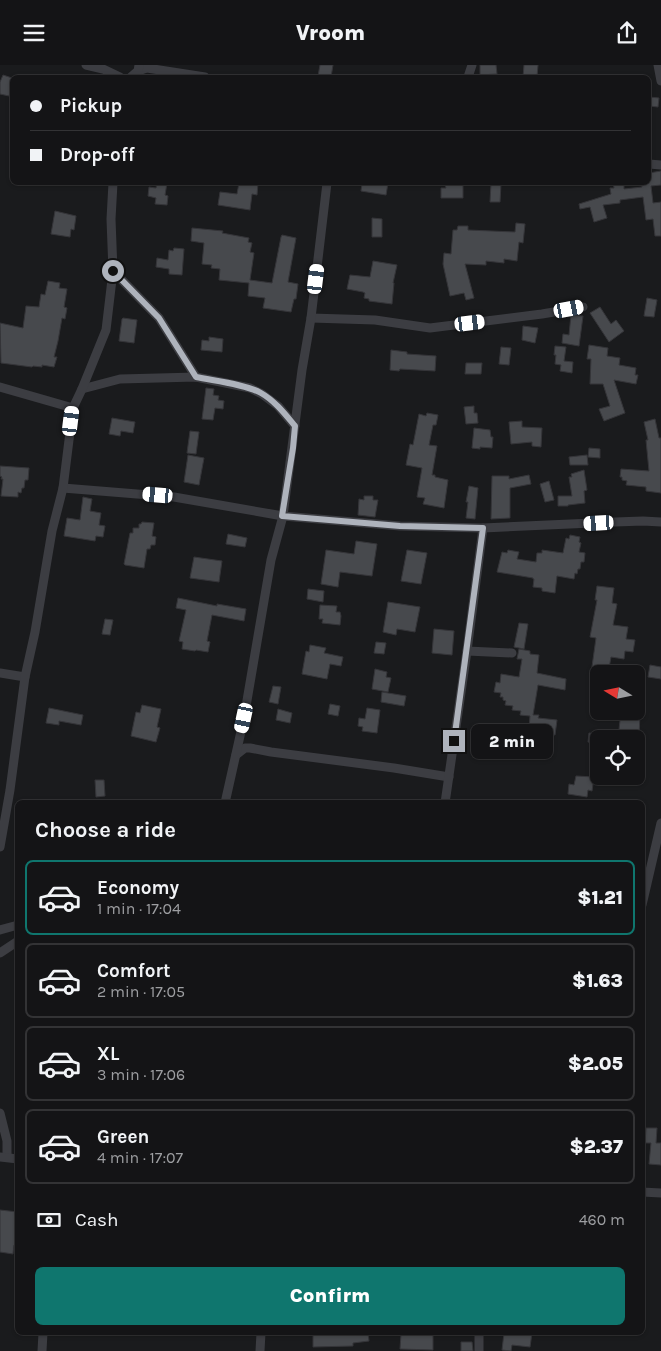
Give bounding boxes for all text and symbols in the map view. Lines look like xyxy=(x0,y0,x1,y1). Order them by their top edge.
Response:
icon: menu xyxy=(20,19,48,47)
icon: share xyxy=(613,19,641,47)
text: Vroom xyxy=(296,20,365,46)
text: Pickup xyxy=(60,95,122,117)
text: Drop-off xyxy=(60,144,135,166)
route start xyxy=(102,260,124,282)
car xyxy=(306,263,325,295)
car xyxy=(552,299,585,319)
car xyxy=(454,314,485,332)
car xyxy=(61,405,80,437)
car xyxy=(142,486,173,504)
car xyxy=(583,515,614,531)
north arrow xyxy=(590,665,645,720)
map controls xyxy=(590,665,645,785)
car xyxy=(233,702,254,734)
callout: 2 min xyxy=(472,723,554,759)
route end xyxy=(443,730,465,752)
button: locate xyxy=(590,730,645,785)
text: 2 min xyxy=(489,732,535,751)
text: Choose a ride xyxy=(35,817,176,843)
icon: car xyxy=(37,875,82,920)
text: Economy xyxy=(97,877,179,899)
text: $1.21 xyxy=(577,887,623,909)
text: 1 min · 17:04 xyxy=(97,899,181,918)
icon: car xyxy=(37,958,82,1003)
text: Comfort xyxy=(97,960,171,982)
text: $1.63 xyxy=(572,970,623,992)
text: 2 min · 17:05 xyxy=(97,982,185,1001)
icon: car xyxy=(37,1041,82,1086)
text: XL xyxy=(97,1043,119,1065)
text: $2.05 xyxy=(568,1053,623,1075)
text: 3 min · 17:06 xyxy=(97,1065,185,1084)
icon: car xyxy=(37,1124,82,1169)
text: Green xyxy=(97,1126,149,1148)
text: $2.37 xyxy=(569,1136,623,1158)
text: 4 min · 17:07 xyxy=(97,1148,183,1167)
icon: cash xyxy=(35,1206,63,1234)
text: Cash xyxy=(75,1209,119,1231)
text: 460 m xyxy=(579,1210,625,1229)
button: Confirm xyxy=(35,1267,625,1325)

